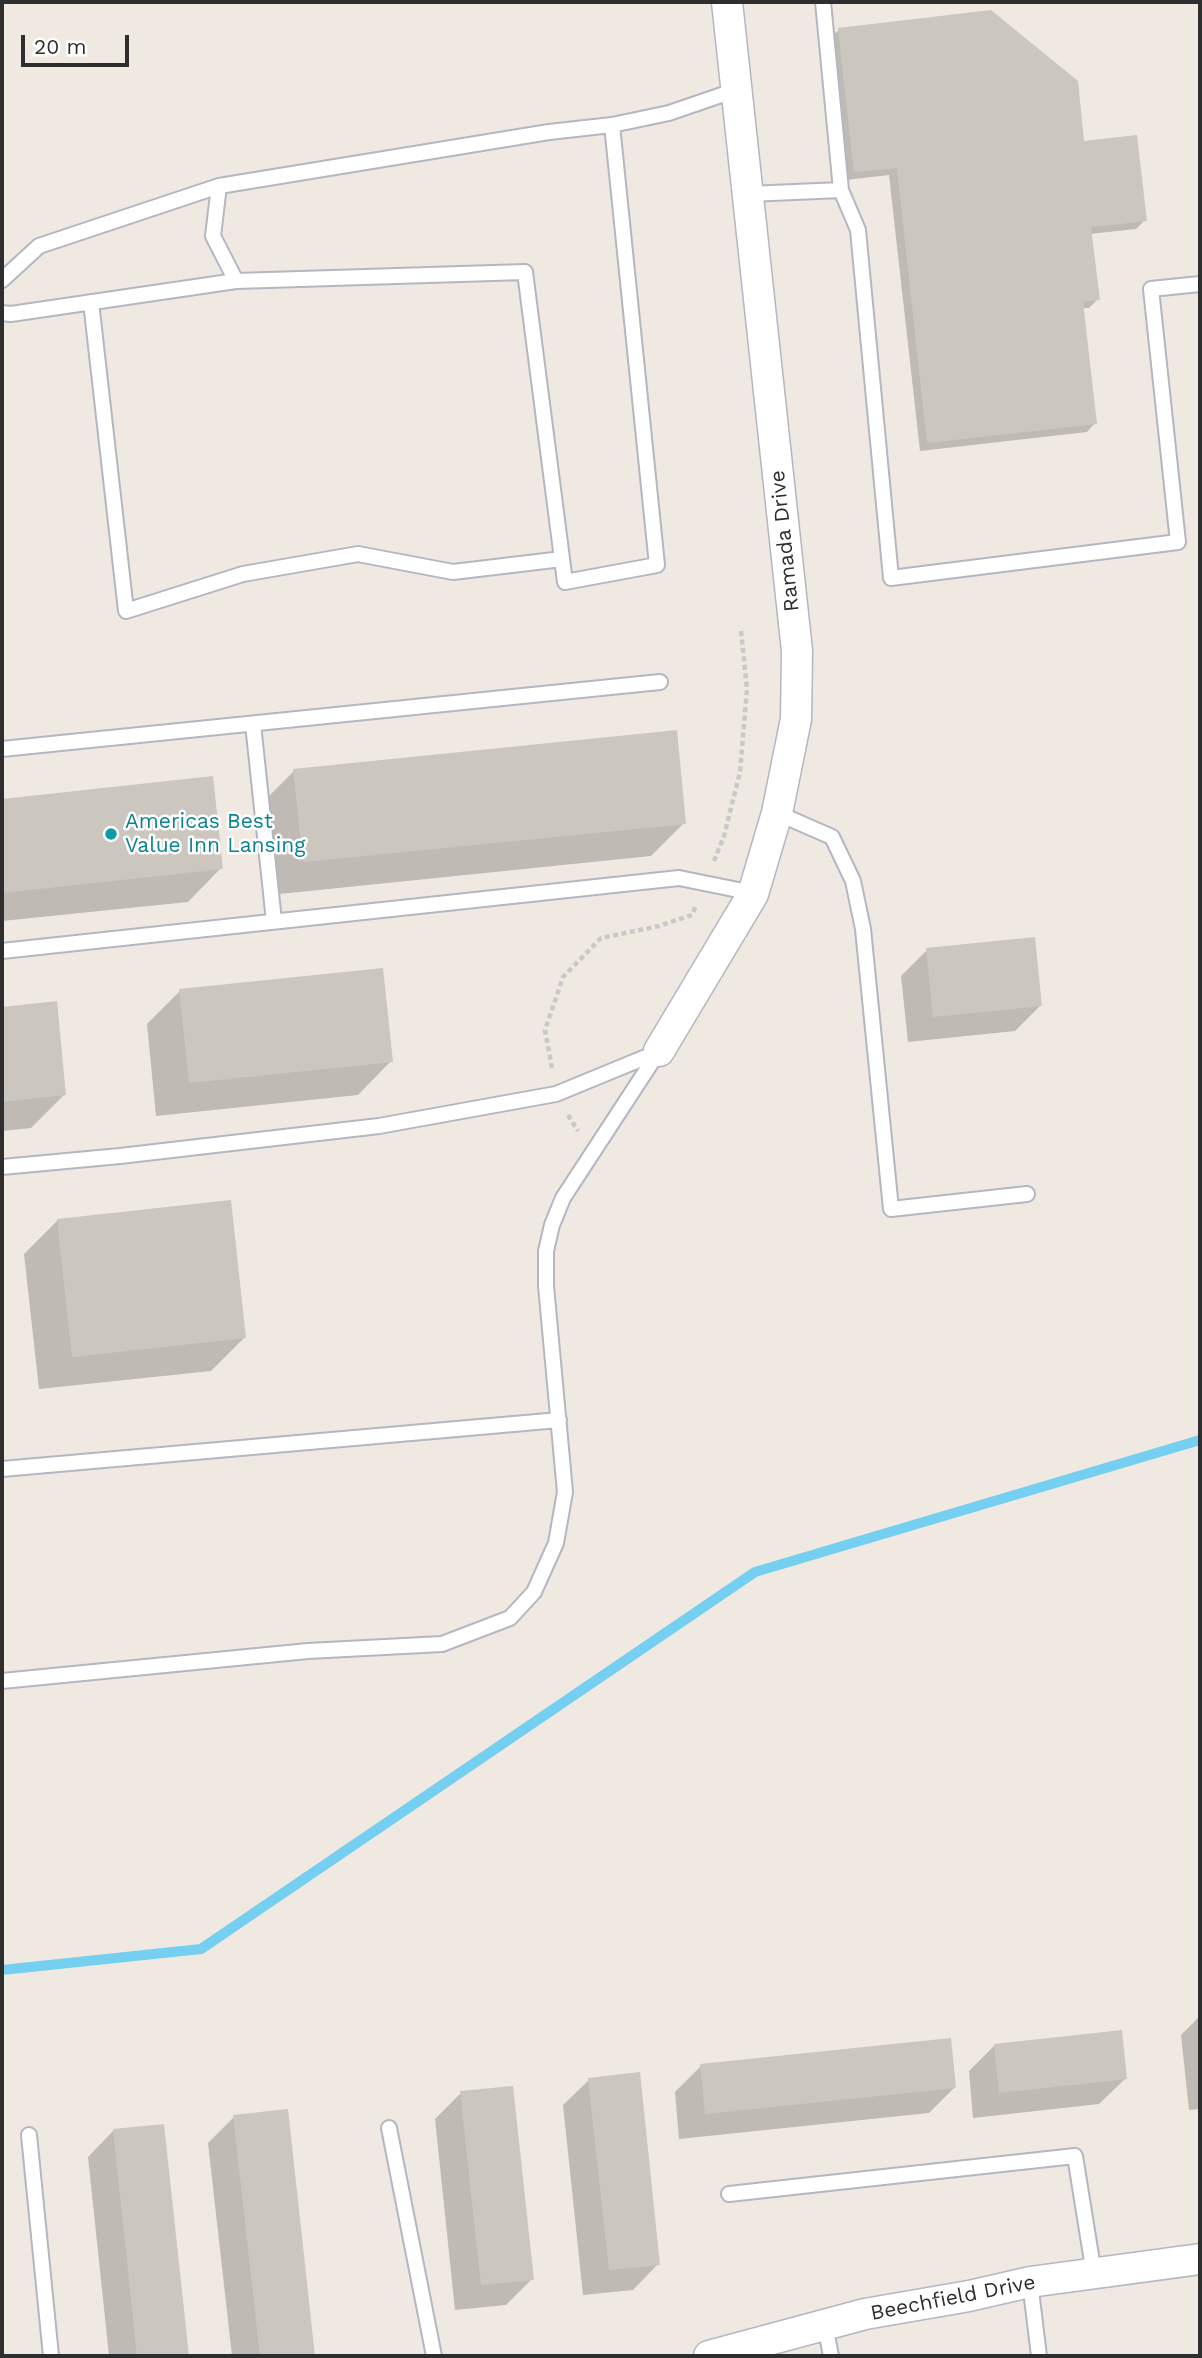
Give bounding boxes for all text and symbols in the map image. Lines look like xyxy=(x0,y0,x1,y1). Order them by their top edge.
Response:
scale bar xyxy=(24,21,133,65)
text: 20 m xyxy=(34,34,86,59)
street label: Ramada Drive xyxy=(765,469,805,613)
place label: Americas Best Value Inn Lansing xyxy=(125,809,305,859)
marker: Americas Best Value Inn Lansing xyxy=(103,826,119,842)
street label: Beechfield Drive xyxy=(868,2270,1038,2326)

